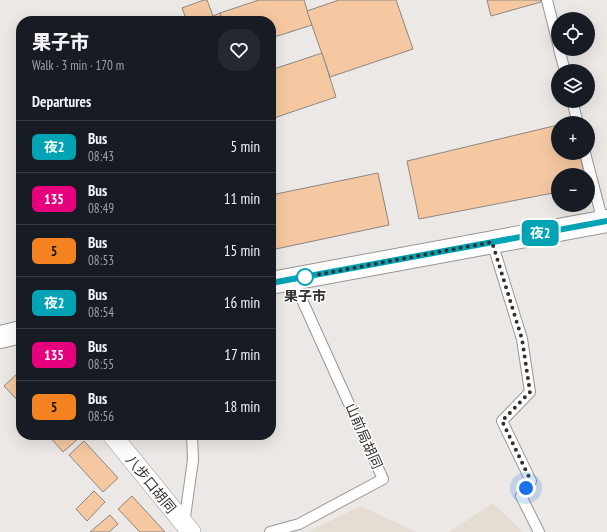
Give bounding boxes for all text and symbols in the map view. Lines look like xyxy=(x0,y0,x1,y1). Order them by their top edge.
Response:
map controls xyxy=(551,12,595,212)
button: locate xyxy=(551,12,595,56)
button: heart xyxy=(218,29,260,71)
text: 果子市 xyxy=(32,30,89,54)
text: Walk · 3 min · 170 m xyxy=(32,57,124,74)
button: layers xyxy=(551,64,595,108)
text: Departures xyxy=(32,92,91,111)
button: + xyxy=(551,116,595,160)
text: Bus xyxy=(88,129,107,148)
text: 5 min xyxy=(230,137,260,156)
text: 夜2 xyxy=(44,138,64,156)
text: 08:43 xyxy=(88,148,114,165)
button: − xyxy=(551,168,595,212)
text: Bus xyxy=(88,181,107,200)
text: 11 min xyxy=(224,189,260,208)
text: 135 xyxy=(44,190,64,208)
text: 08:49 xyxy=(88,200,114,217)
line badge: 夜2 xyxy=(522,220,558,246)
text: 夜2 xyxy=(530,224,550,242)
text: Bus xyxy=(88,233,107,252)
text: 15 min xyxy=(224,241,260,260)
text: 5 xyxy=(51,242,57,260)
text: 08:53 xyxy=(88,252,114,269)
marker: 果子市 xyxy=(296,268,314,286)
text: Bus xyxy=(88,285,107,304)
place label: 果子市 xyxy=(284,287,326,305)
text: 16 min xyxy=(224,293,260,312)
text: 夜2 xyxy=(44,294,64,312)
text: 08:54 xyxy=(88,304,114,321)
text: Bus xyxy=(88,337,107,356)
text: 17 min xyxy=(224,345,260,364)
text: 135 xyxy=(44,346,64,364)
text: 08:55 xyxy=(88,356,114,373)
text: Bus xyxy=(88,389,107,408)
text: 18 min xyxy=(224,397,260,416)
text: 5 xyxy=(51,398,57,416)
street label: 山前局胡同 xyxy=(342,400,386,472)
text: 08:56 xyxy=(88,408,114,425)
street label: 八步口胡同 xyxy=(122,451,180,517)
your location xyxy=(516,478,536,498)

